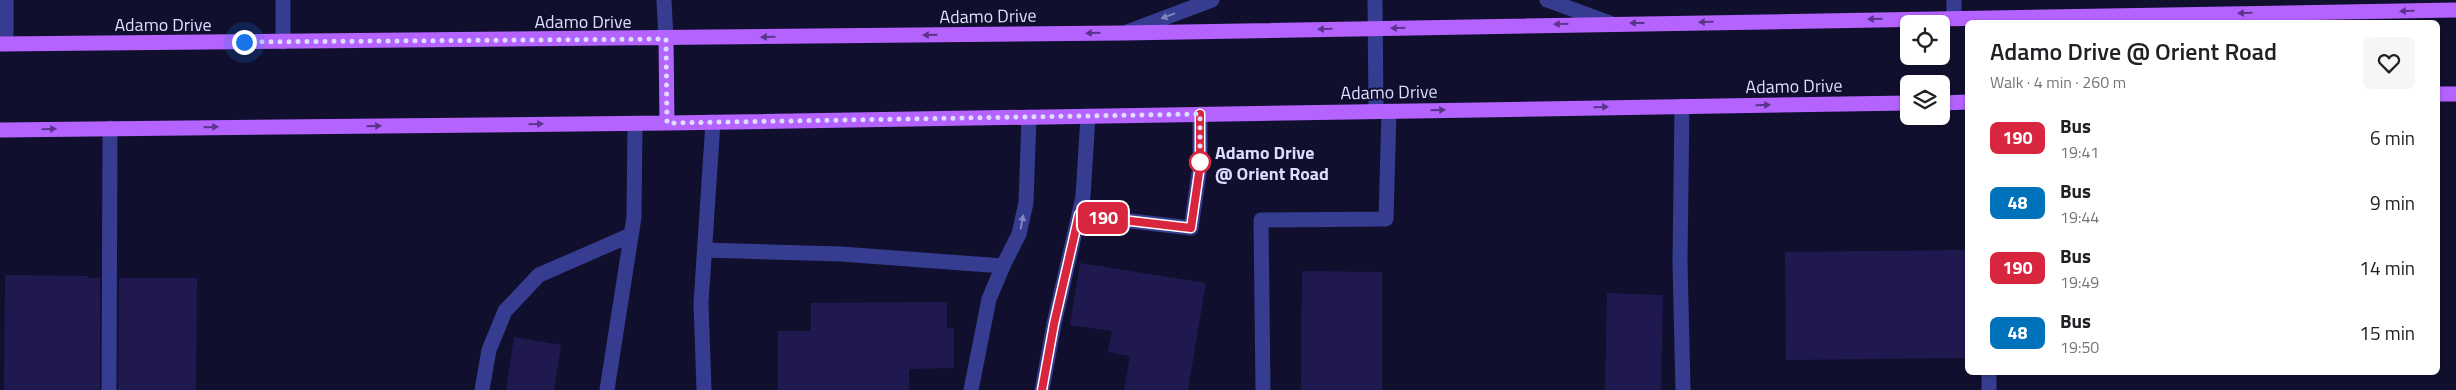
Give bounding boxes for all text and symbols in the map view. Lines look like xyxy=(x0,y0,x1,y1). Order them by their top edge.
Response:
street label: Adamo Drive xyxy=(939,2,1037,30)
one-way arrow xyxy=(2399,7,2415,15)
street label: Adamo Drive xyxy=(534,8,632,35)
one-way arrow xyxy=(2237,9,2253,17)
street label: Adamo Drive xyxy=(114,11,212,38)
one-way arrow xyxy=(1161,13,1176,20)
one-way arrow xyxy=(1867,15,1883,23)
map controls xyxy=(1900,15,1950,125)
button: locate xyxy=(1900,15,1950,65)
one-way arrow xyxy=(1698,18,1714,26)
one-way arrow xyxy=(1628,19,1644,27)
one-way arrow xyxy=(1553,20,1569,28)
one-way arrow xyxy=(1390,24,1406,32)
one-way arrow xyxy=(1317,25,1333,33)
one-way arrow xyxy=(1085,29,1101,37)
your location xyxy=(232,30,257,55)
one-way arrow xyxy=(922,31,938,39)
text: Adamo Drive @ Orient Road xyxy=(1990,33,2277,69)
one-way arrow xyxy=(760,34,776,42)
button: heart xyxy=(2363,37,2415,89)
text: Walk · 4 min · 260 m xyxy=(1990,70,2126,94)
street label: Adamo Drive xyxy=(1745,72,1843,100)
button: layers xyxy=(1900,75,1950,125)
street label: Adamo Drive xyxy=(1340,78,1438,106)
one-way arrow xyxy=(1755,101,1771,109)
one-way arrow xyxy=(1593,103,1609,111)
one-way arrow xyxy=(1430,106,1446,114)
text: Bus xyxy=(2060,111,2091,140)
one-way arrow xyxy=(528,120,544,128)
one-way arrow xyxy=(366,122,382,130)
one-way arrow xyxy=(203,123,219,131)
text: 6 min xyxy=(2370,123,2415,152)
text: 190 xyxy=(2002,124,2033,151)
one-way arrow xyxy=(41,125,57,133)
place label: Adamo Drive @ Orient Road xyxy=(1215,139,1329,187)
text: 19:41 xyxy=(2060,140,2099,164)
marker: Adamo Drive @ Orient Road xyxy=(1189,151,1211,173)
text: Bus xyxy=(2060,176,2091,205)
text: 9 min xyxy=(2370,188,2415,217)
text: 48 xyxy=(2007,189,2028,216)
line badge: 190 xyxy=(1074,202,1132,234)
text: 190 xyxy=(1088,204,1118,231)
text: 19:44 xyxy=(2060,205,2099,229)
one-way arrow xyxy=(1018,214,1026,229)
text: Bus xyxy=(2060,241,2091,270)
text: 14 min xyxy=(2359,253,2415,282)
text: 190 xyxy=(2002,254,2033,281)
text: 19:49 xyxy=(2060,270,2099,294)
text: Bus xyxy=(2060,306,2091,335)
text: 15 min xyxy=(2359,318,2415,347)
text: 48 xyxy=(2007,319,2028,346)
text: 19:50 xyxy=(2060,335,2099,359)

